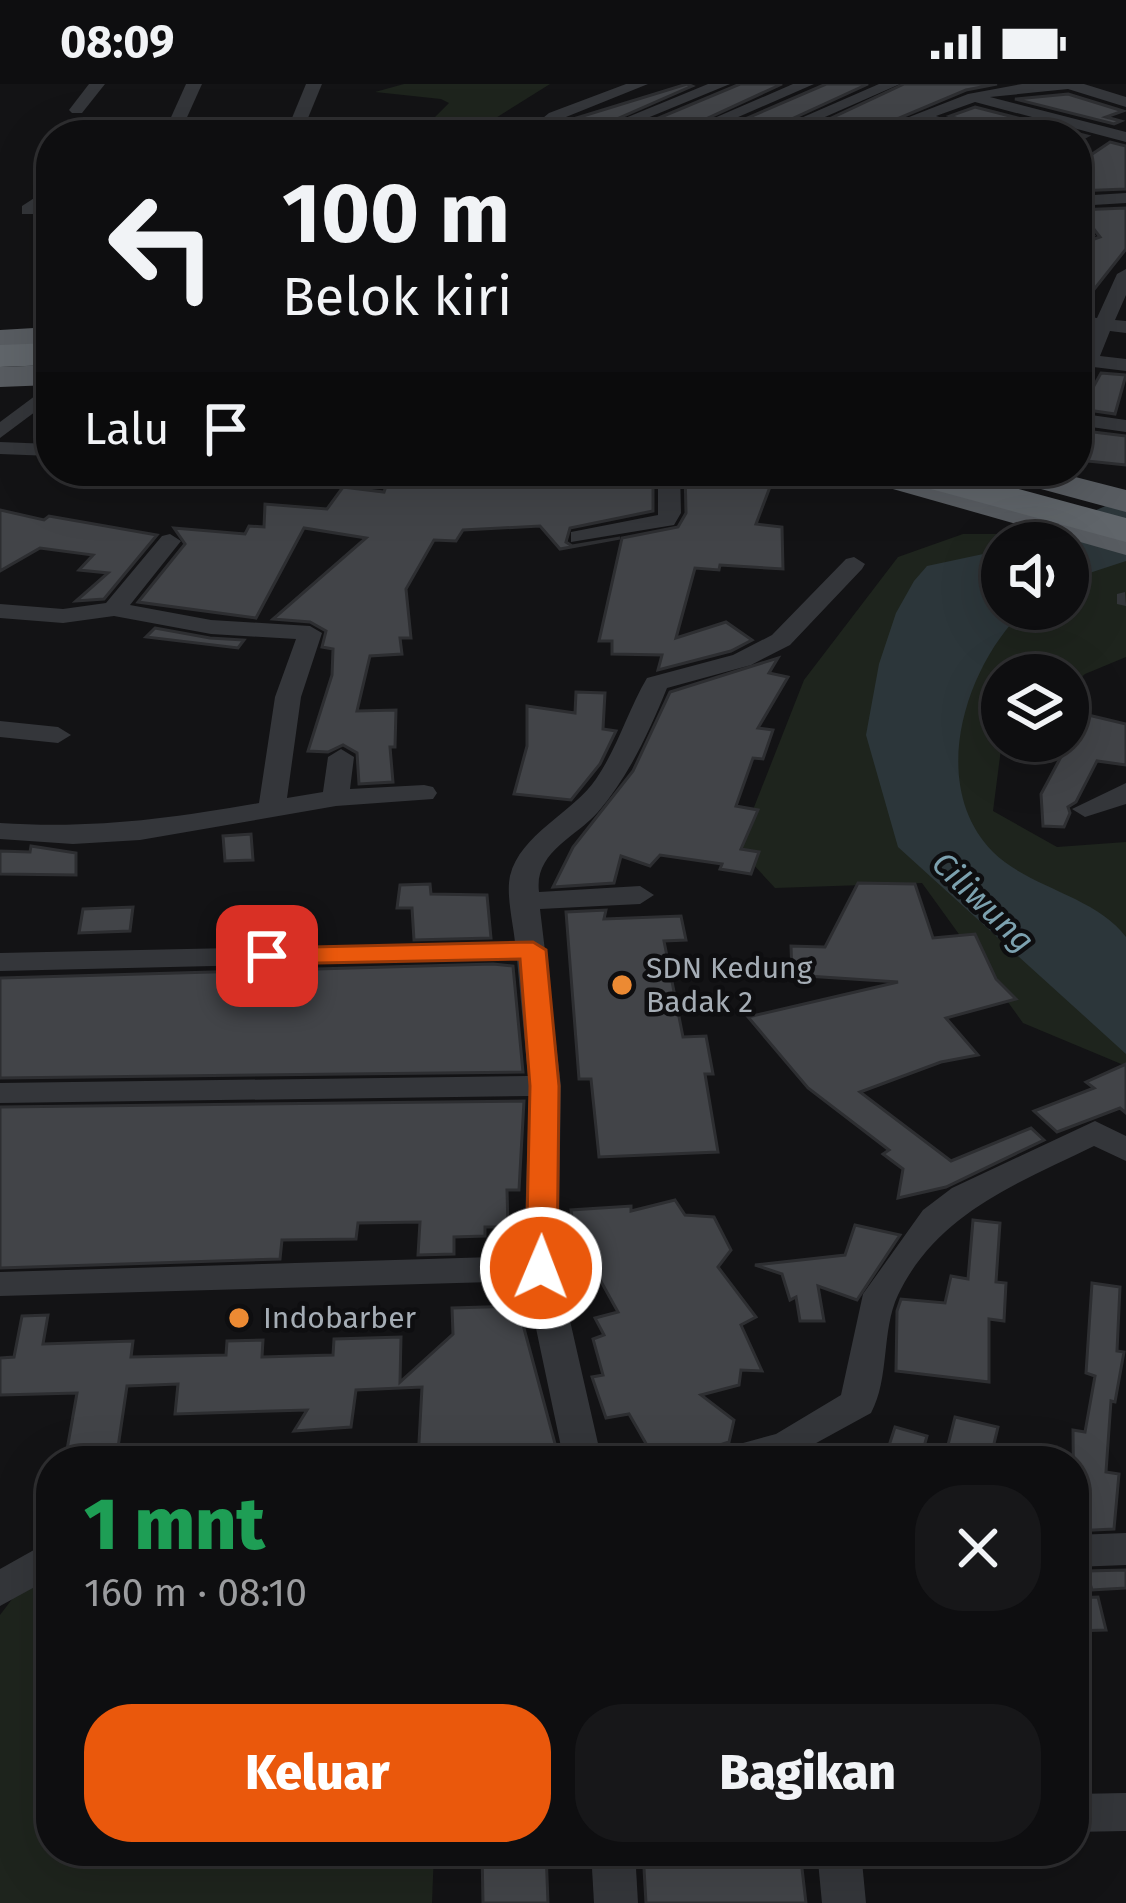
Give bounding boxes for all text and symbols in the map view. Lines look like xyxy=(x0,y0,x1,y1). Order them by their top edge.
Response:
text: 08:09 xyxy=(60,15,174,69)
text: 100 m xyxy=(282,163,510,264)
icon: left xyxy=(84,168,240,324)
text: Belok kiri xyxy=(282,265,512,329)
icon: arrive xyxy=(193,396,259,462)
text: Lalu xyxy=(84,402,169,456)
map controls xyxy=(981,522,1089,762)
button: sound xyxy=(981,522,1089,630)
button: layers xyxy=(981,654,1089,762)
water label: Ciliwung xyxy=(923,844,1043,960)
pin xyxy=(216,905,318,1007)
icon: arrive xyxy=(234,923,300,989)
place label: SDN Kedung Badak 2 xyxy=(646,950,813,1020)
marker: SDN Kedung Badak 2 xyxy=(609,972,635,998)
position arrow xyxy=(478,1205,604,1331)
place label: Indobarber xyxy=(263,1300,416,1336)
marker: Indobarber xyxy=(226,1305,252,1331)
text: 1 mnt xyxy=(84,1482,265,1568)
button: close xyxy=(915,1485,1041,1611)
text: 160 m · 08:10 xyxy=(84,1570,307,1616)
button: Keluar xyxy=(84,1704,551,1842)
button: Bagikan xyxy=(575,1704,1041,1842)

